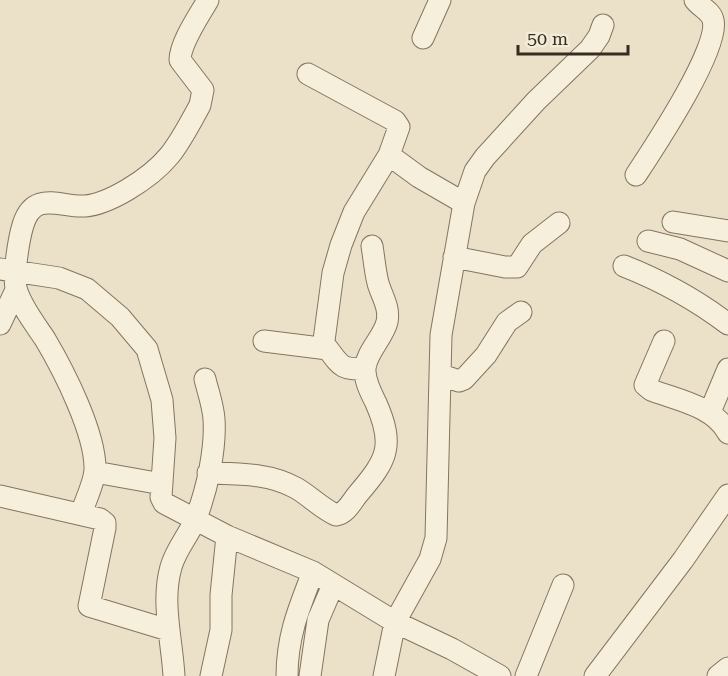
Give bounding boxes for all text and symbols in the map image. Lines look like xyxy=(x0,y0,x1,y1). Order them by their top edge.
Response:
scale bar xyxy=(518,18,628,56)
text: 50 m xyxy=(527,28,568,49)

